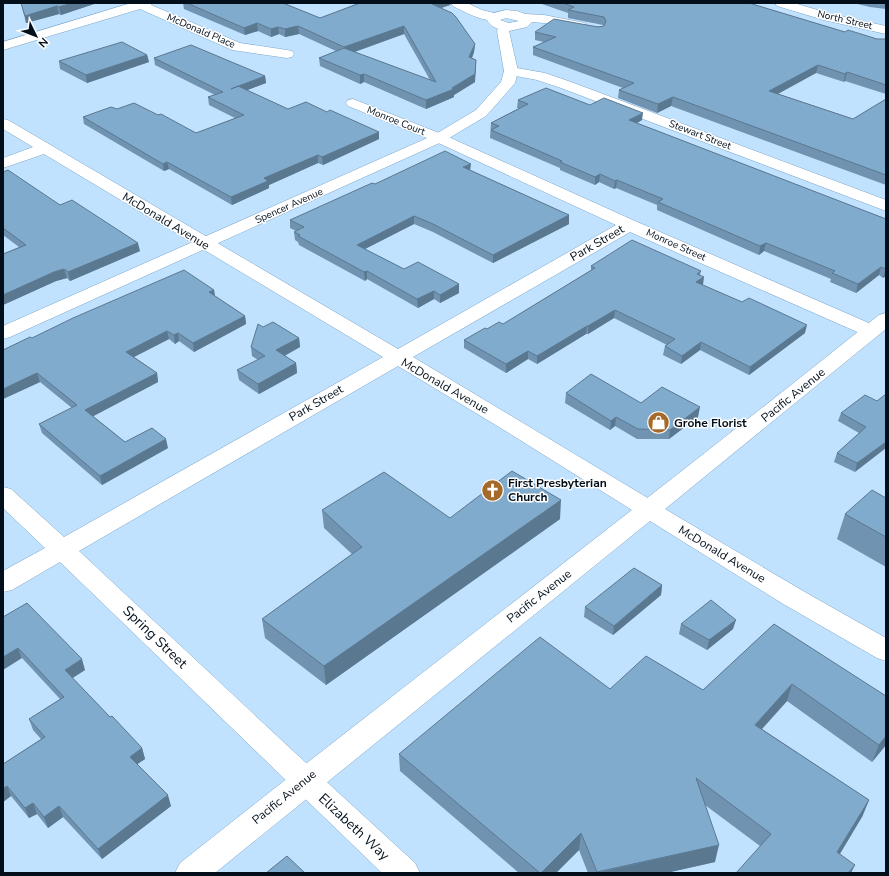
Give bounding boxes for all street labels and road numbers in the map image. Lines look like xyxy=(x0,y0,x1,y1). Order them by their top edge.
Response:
street label: North Street xyxy=(816,7,874,33)
street label: McDonald Place xyxy=(165,10,237,52)
street label: Monroe Court xyxy=(365,103,428,139)
street label: Stewart Street xyxy=(667,117,734,153)
street label: Spencer Avenue xyxy=(253,185,325,227)
street label: McDonald Avenue xyxy=(119,189,213,253)
street label: Park Street xyxy=(567,221,628,265)
street label: Monroe Street xyxy=(644,226,709,265)
street label: McDonald Avenue xyxy=(398,354,492,418)
street label: Pacific Avenue xyxy=(758,364,828,426)
street label: Park Street xyxy=(286,381,347,425)
street label: McDonald Avenue xyxy=(675,522,769,586)
street label: Pacific Avenue xyxy=(503,566,575,626)
street label: Spring Street xyxy=(119,601,192,673)
street label: Pacific Avenue xyxy=(249,766,319,828)
street label: Elizabeth Way xyxy=(314,789,394,865)

